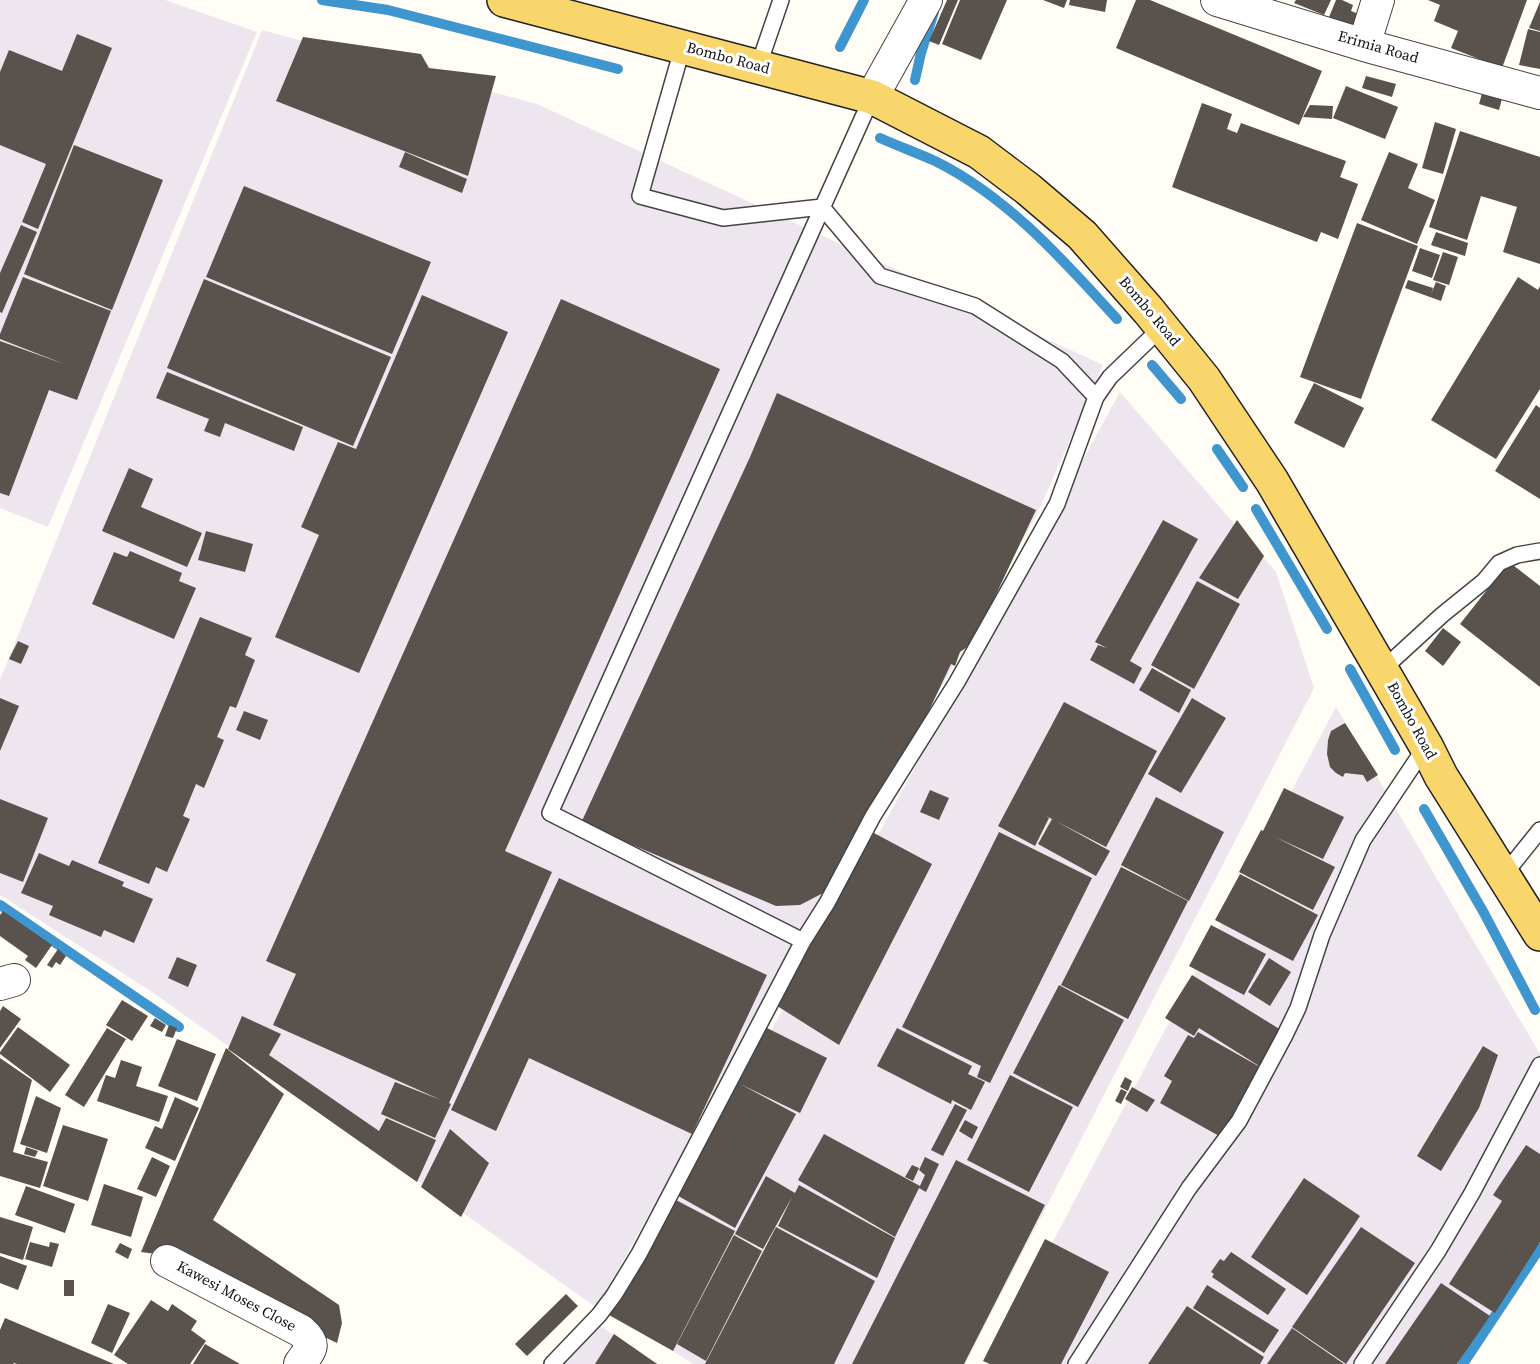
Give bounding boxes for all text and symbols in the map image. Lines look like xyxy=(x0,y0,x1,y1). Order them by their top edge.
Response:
street label: Erimia Road xyxy=(1336,28,1420,68)
street label: Bombo Road xyxy=(684,39,772,79)
street label: Bombo Road xyxy=(1115,273,1183,351)
street label: Bombo Road xyxy=(1382,679,1440,763)
street label: Kawesi Moses Close xyxy=(173,1258,299,1336)

